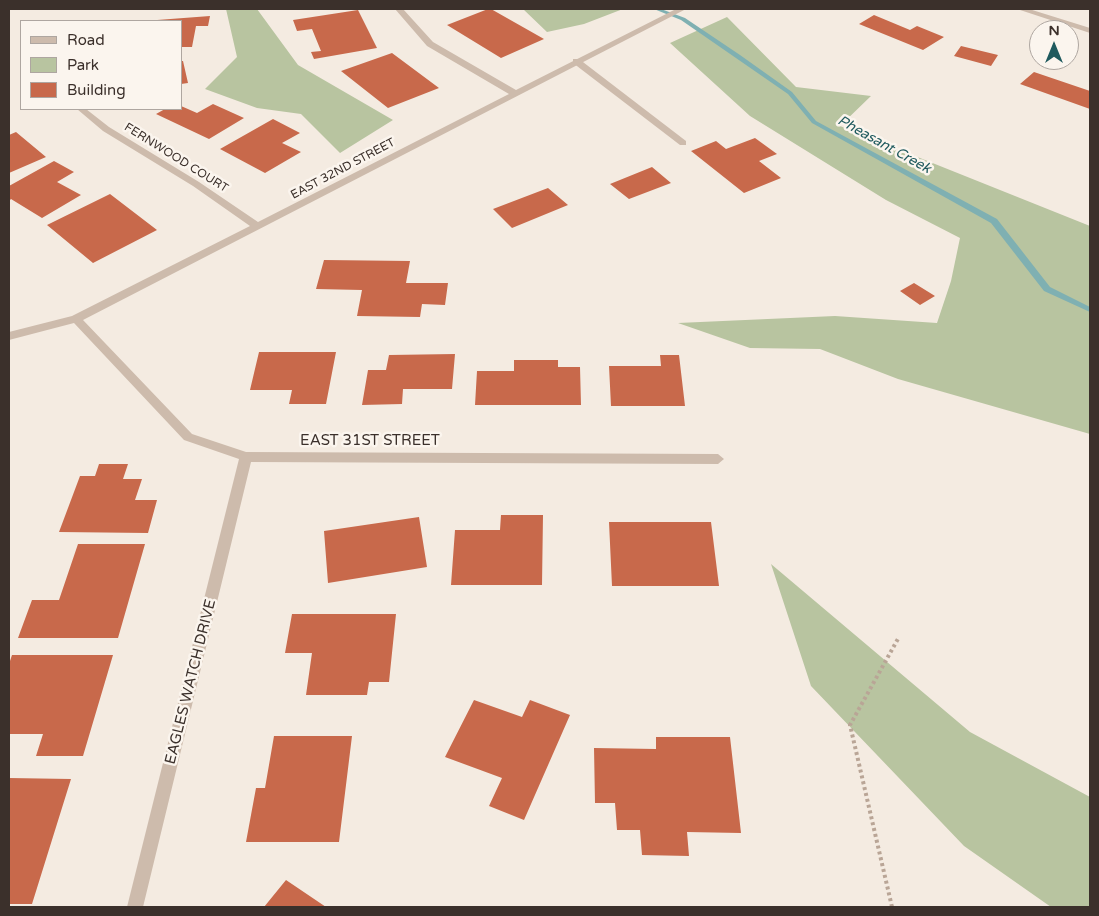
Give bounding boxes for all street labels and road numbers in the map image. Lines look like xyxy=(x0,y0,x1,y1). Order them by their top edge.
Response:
street label: FERNWOOD COURT xyxy=(121,120,231,196)
street label: EAST 32ND STREET xyxy=(288,135,398,203)
street label: EAST 31ST STREET xyxy=(300,432,440,450)
street label: EAGLES WATCH DRIVE xyxy=(162,598,220,766)

